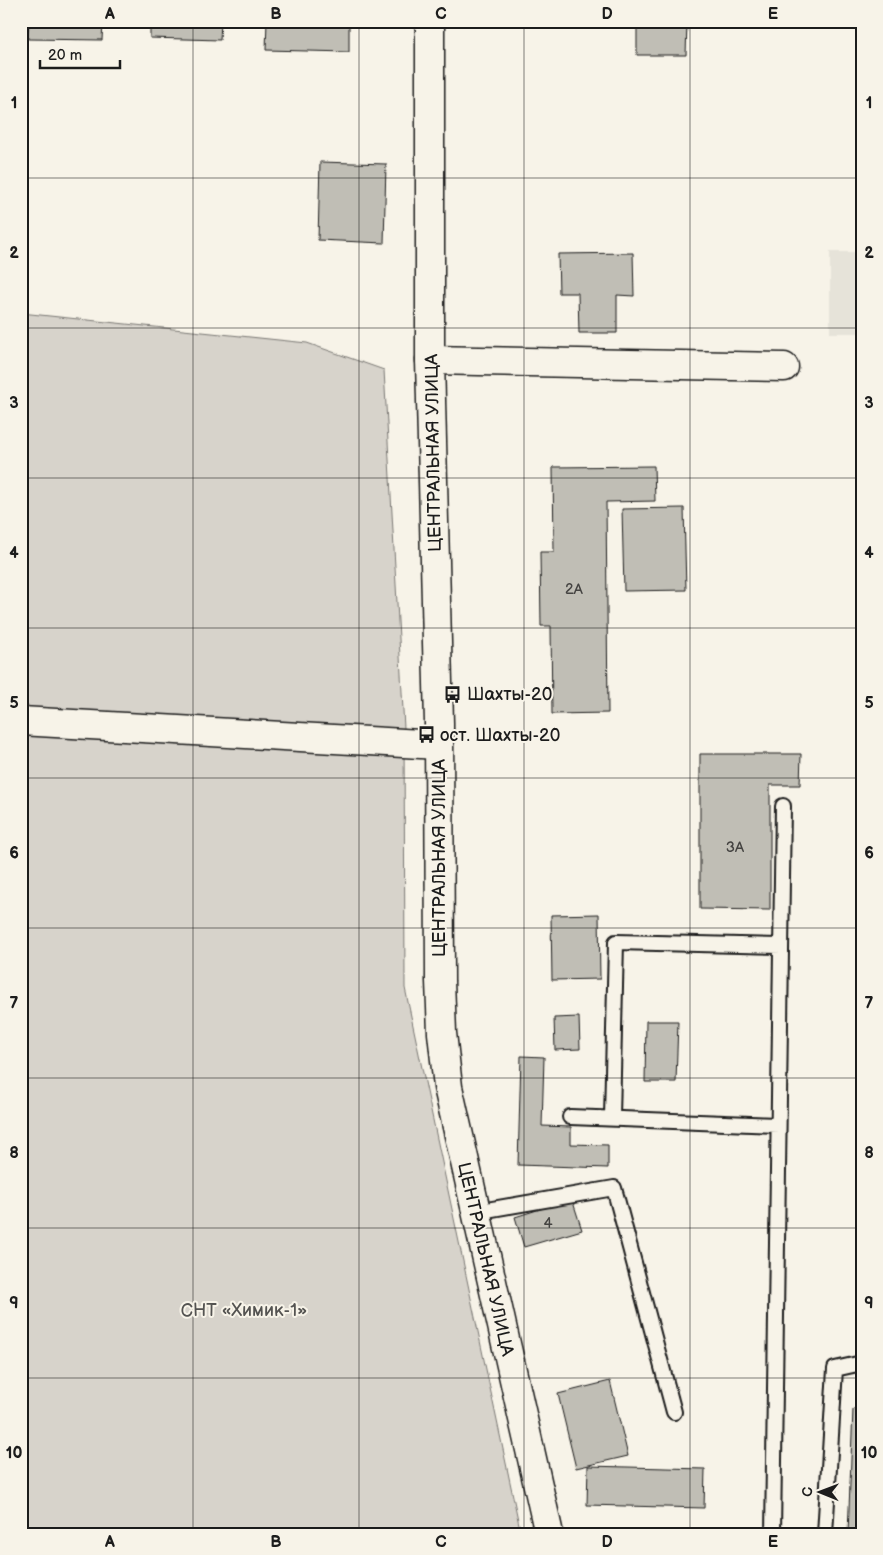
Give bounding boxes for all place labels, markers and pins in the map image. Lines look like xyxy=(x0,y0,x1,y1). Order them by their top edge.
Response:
bus stop icon: Шахты-20 xyxy=(443,684,463,704)
place label: Шахты-20 xyxy=(467,684,552,705)
bus stop icon: ост. Шахты-20 xyxy=(416,725,436,745)
place label: ост. Шахты-20 xyxy=(440,725,560,746)

